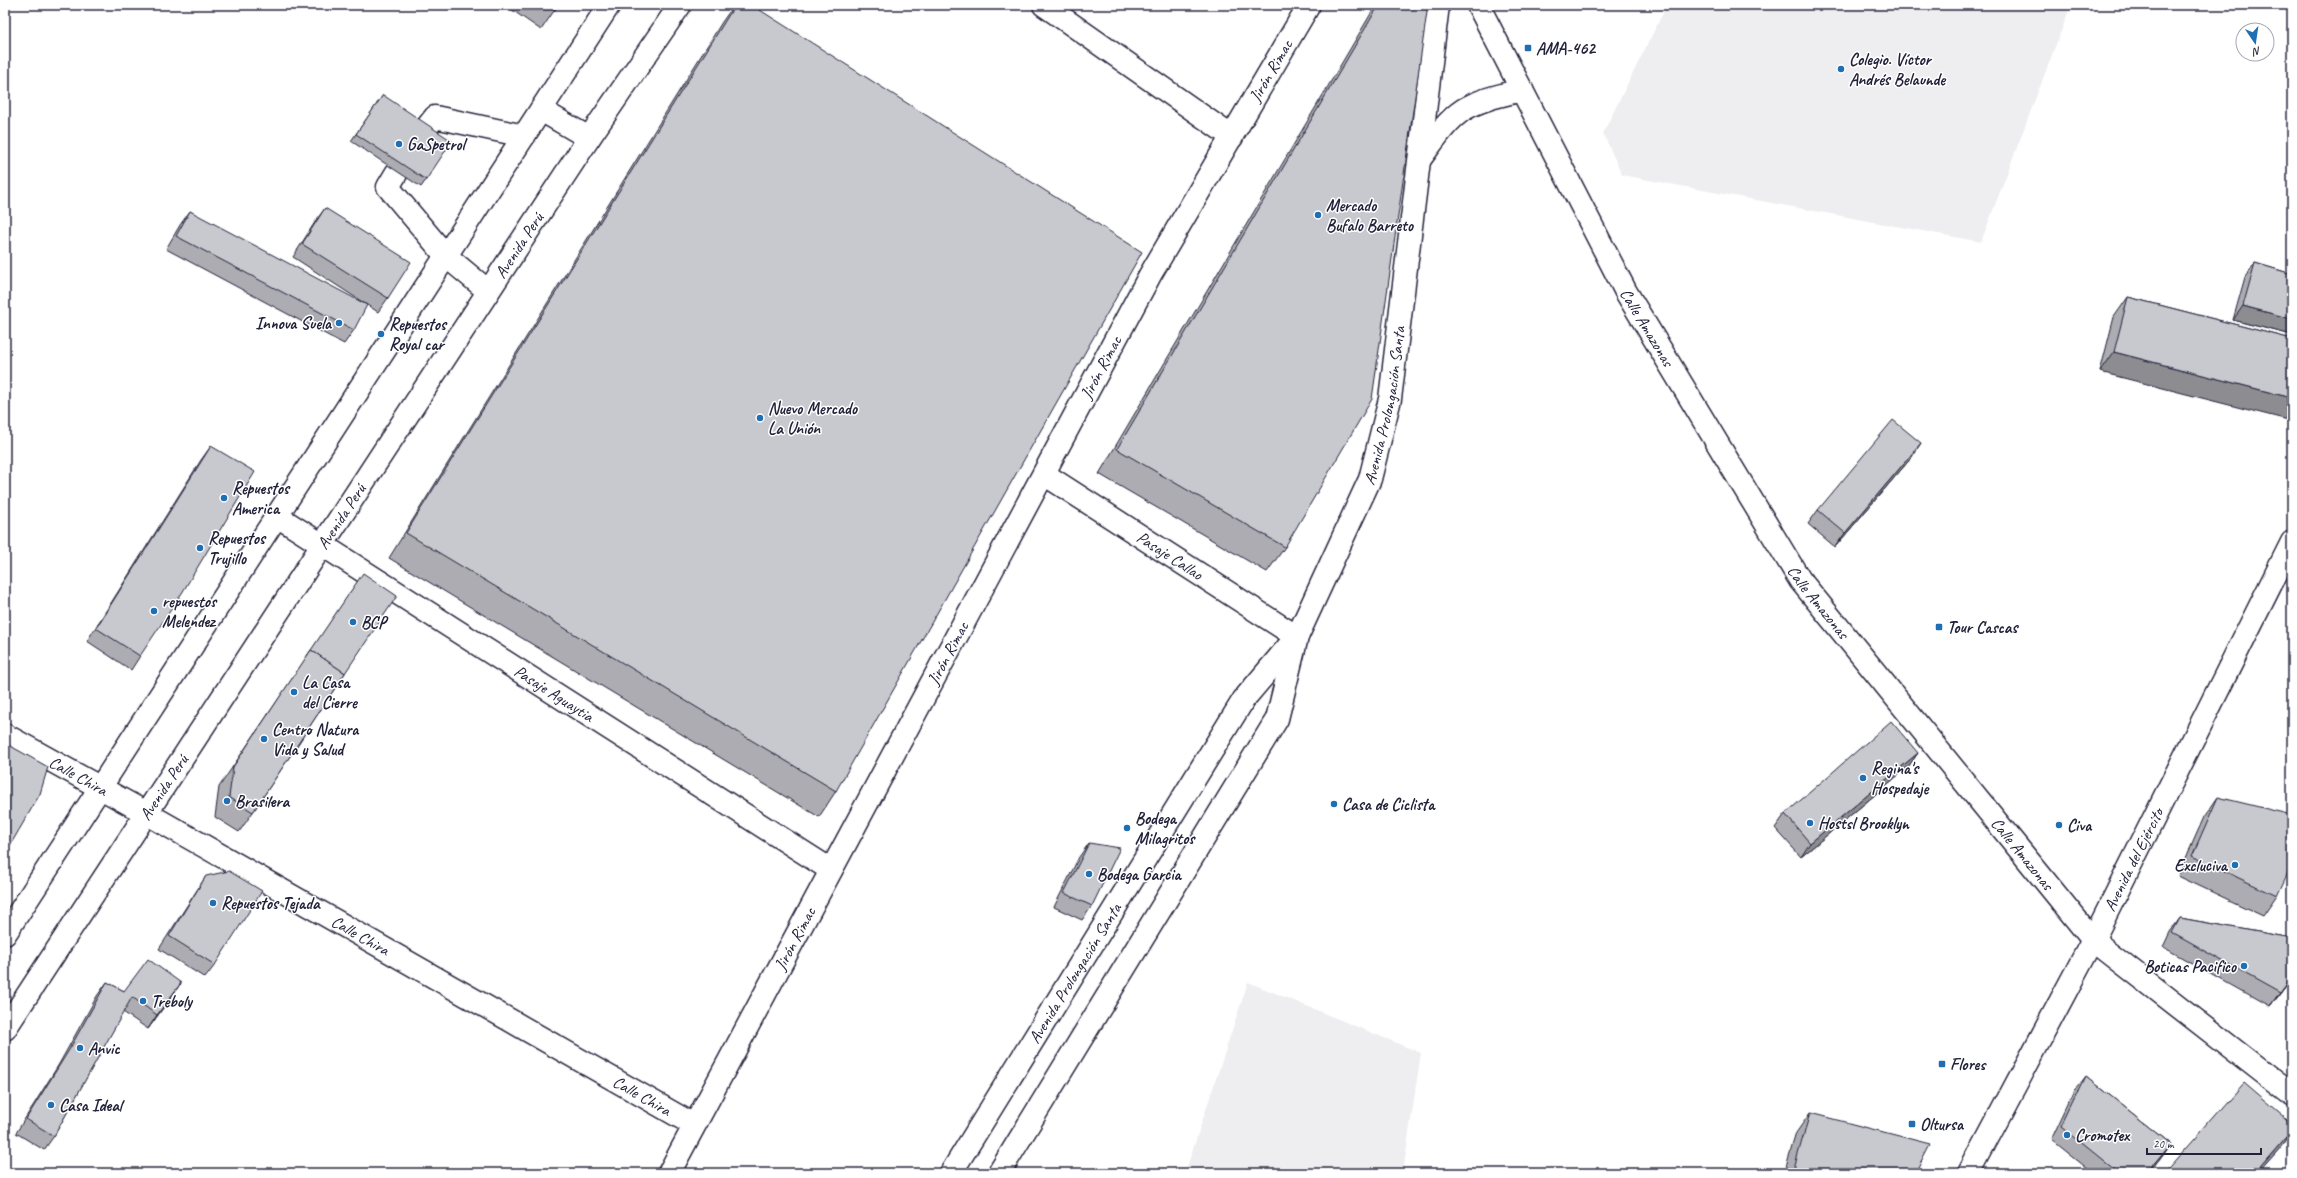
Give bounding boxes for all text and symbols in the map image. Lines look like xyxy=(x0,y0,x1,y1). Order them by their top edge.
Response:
north arrow xyxy=(2235,22,2275,62)
street label: Jirón Rimac xyxy=(1244,35,1298,106)
place label: AMA-462 xyxy=(1536,38,1596,59)
marker: AMA-462 xyxy=(1523,43,1533,53)
text: N xyxy=(2250,44,2262,60)
place label: Colegio. Víctor Andrés Belaunde xyxy=(1849,49,1947,90)
marker: Colegio. Víctor Andrés Belaunde xyxy=(1836,64,1846,74)
place label: GaSpetrol xyxy=(407,134,468,155)
marker: GaSpetrol xyxy=(394,139,404,149)
place label: Mercado Bufalo Barreto xyxy=(1326,195,1415,236)
street label: Avenida Perú xyxy=(490,208,549,282)
marker: Mercado Bufalo Barreto xyxy=(1313,210,1323,220)
street label: Calle Amazonas xyxy=(1615,285,1680,372)
place label: Innova Suela xyxy=(255,313,333,334)
place label: Repuestos Royal car xyxy=(389,314,448,355)
marker: Innova Suela xyxy=(334,318,344,328)
street label: Avenida Prolongación Santa xyxy=(1359,324,1410,488)
marker: Repuestos Royal car xyxy=(376,329,386,339)
street label: Jirón Rimac xyxy=(1075,332,1127,404)
place label: Nuevo Mercado La Unión xyxy=(768,398,859,439)
marker: Nuevo Mercado La Unión xyxy=(755,413,765,423)
place label: Repuestos America xyxy=(232,478,291,519)
street label: Avenida Perú xyxy=(312,479,371,553)
marker: Repuestos America xyxy=(219,493,229,503)
street label: Pasaje Callao xyxy=(1133,527,1208,585)
place label: Repuestos Trujillo xyxy=(208,528,267,569)
marker: Repuestos Trujillo xyxy=(195,543,205,553)
street label: Calle Amazonas xyxy=(1783,562,1855,645)
place label: repuestos Melendez xyxy=(162,591,218,632)
marker: repuestos Melendez xyxy=(149,606,159,616)
place label: BCP xyxy=(361,612,389,633)
marker: BCP xyxy=(348,617,358,627)
street label: Jirón Rimac xyxy=(922,617,974,689)
place label: Tour Cascas xyxy=(1947,617,2019,638)
marker: Tour Cascas xyxy=(1934,622,1944,632)
street label: Pasaje Aguaytia xyxy=(510,660,599,728)
place label: La Casa del Cierre xyxy=(302,672,359,713)
marker: La Casa del Cierre xyxy=(289,687,299,697)
place label: Centro Natura Vida y Salud xyxy=(272,719,360,760)
marker: Centro Natura Vida y Salud xyxy=(259,734,269,744)
street label: Avenida Perú xyxy=(135,750,194,824)
street label: Calle Chira xyxy=(45,752,112,801)
place label: Regina's Hospedaje xyxy=(1871,758,1931,799)
marker: Regina's Hospedaje xyxy=(1858,773,1868,783)
place label: Brasilera xyxy=(235,791,291,812)
place label: Casa de Ciclista xyxy=(1342,794,1436,815)
marker: Brasilera xyxy=(222,796,232,806)
marker: Casa de Ciclista xyxy=(1329,799,1339,809)
street label: Avenida del Ejército xyxy=(2099,803,2169,915)
place label: Bodega Milagritos xyxy=(1135,808,1196,849)
place label: Hostsl Brooklyn xyxy=(1818,813,1910,834)
street label: Calle Amazonas xyxy=(1986,813,2059,896)
place label: Civa xyxy=(2067,815,2093,836)
marker: Hostsl Brooklyn xyxy=(1805,818,1815,828)
marker: Civa xyxy=(2054,820,2064,830)
marker: Bodega Milagritos xyxy=(1122,823,1132,833)
place label: Excluciva xyxy=(2174,855,2229,876)
marker: Excluciva xyxy=(2230,860,2240,870)
place label: Bodega Garcia xyxy=(1097,864,1183,885)
marker: Bodega Garcia xyxy=(1084,869,1094,879)
place label: Repuestos Tejada xyxy=(221,893,321,914)
marker: Repuestos Tejada xyxy=(208,898,218,908)
street label: Avenida Prolongación Santa xyxy=(1024,899,1127,1047)
street label: Jirón Rimac xyxy=(769,903,821,975)
street label: Calle Chira xyxy=(328,911,394,961)
place label: Boticas Pacifico xyxy=(2144,956,2238,977)
marker: Boticas Pacifico xyxy=(2239,961,2249,971)
place label: Treboly xyxy=(151,991,194,1012)
marker: Treboly xyxy=(138,996,148,1006)
place label: Anvic xyxy=(88,1038,120,1059)
marker: Anvic xyxy=(75,1043,85,1053)
place label: Flores xyxy=(1950,1054,1987,1075)
marker: Flores xyxy=(1937,1059,1947,1069)
street label: Calle Chira xyxy=(609,1071,676,1121)
place label: Casa Ideal xyxy=(59,1095,125,1116)
marker: Casa Ideal xyxy=(46,1100,56,1110)
place label: Oltursa xyxy=(1920,1114,1965,1135)
marker: Oltursa xyxy=(1907,1119,1917,1129)
place label: Cromotex xyxy=(2075,1125,2131,1146)
marker: Cromotex xyxy=(2062,1130,2072,1140)
scale bar xyxy=(2147,1130,2261,1156)
text: 20 m xyxy=(2153,1136,2175,1152)

